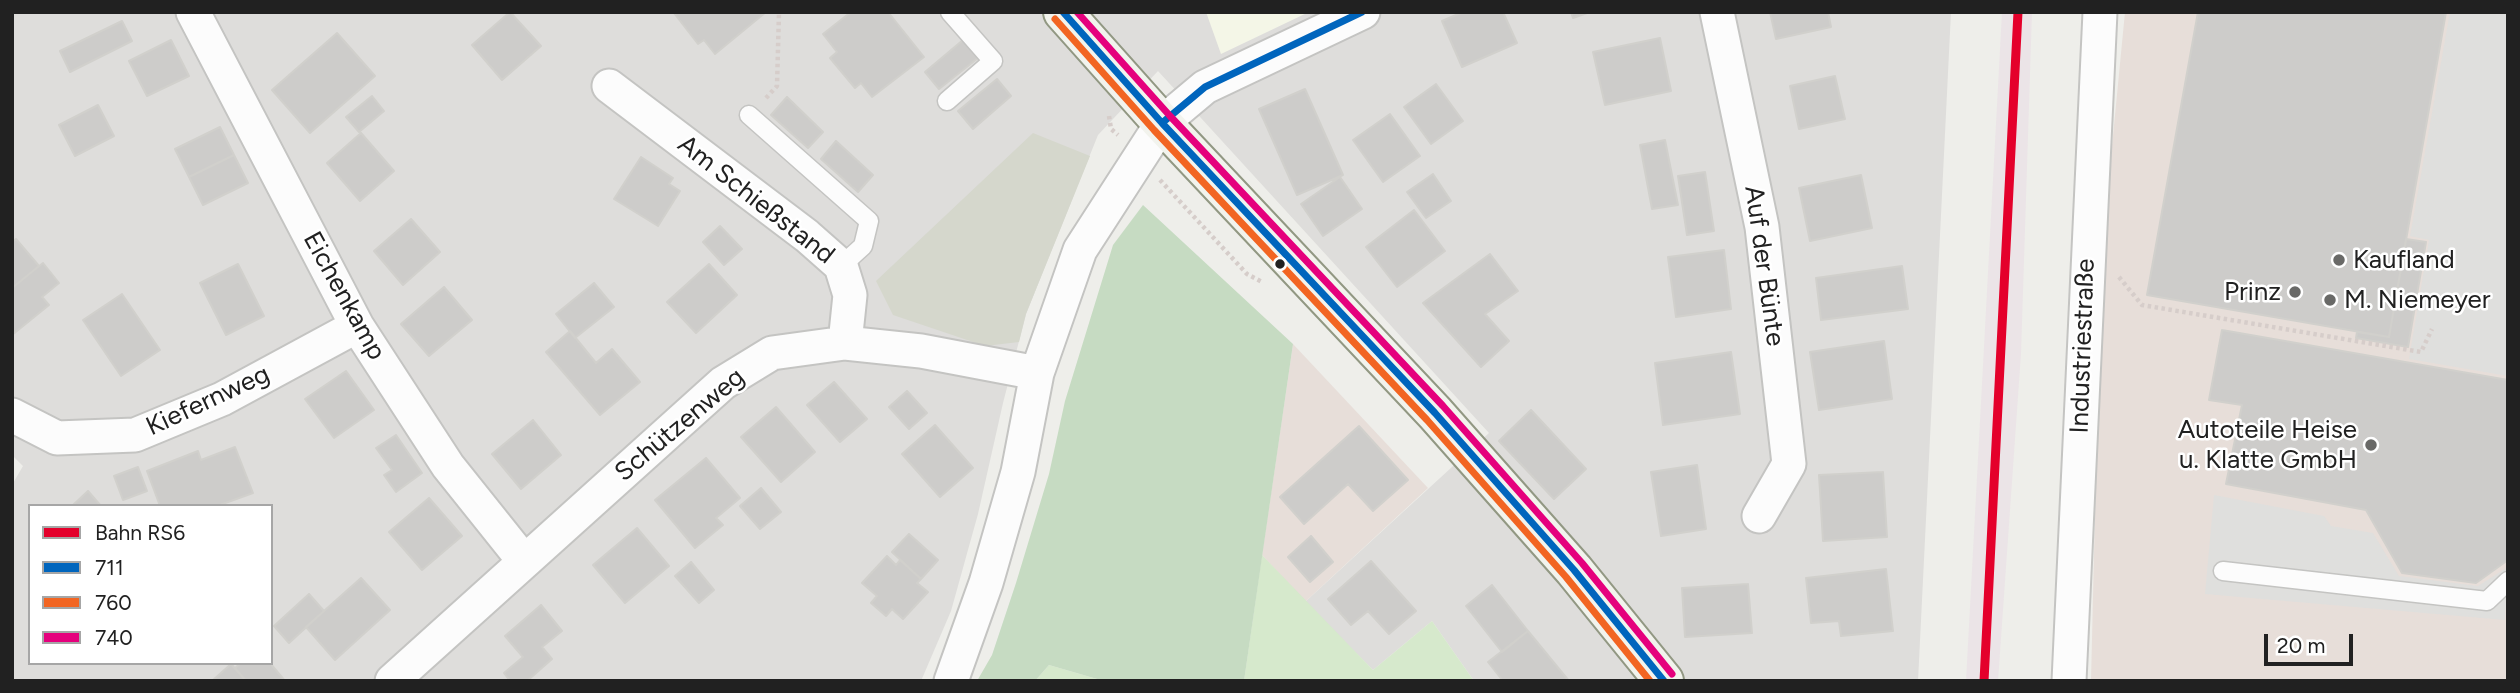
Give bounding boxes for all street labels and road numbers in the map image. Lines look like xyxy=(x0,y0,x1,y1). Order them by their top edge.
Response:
street label: Am Schießstand xyxy=(671,129,841,271)
street label: Auf der Bünte xyxy=(1737,184,1791,348)
street label: Eichenkamp xyxy=(296,226,392,366)
street label: Industriestraße xyxy=(2064,258,2102,434)
street label: Kiefernweg xyxy=(141,359,275,443)
street label: Schützenweg xyxy=(609,362,751,488)

